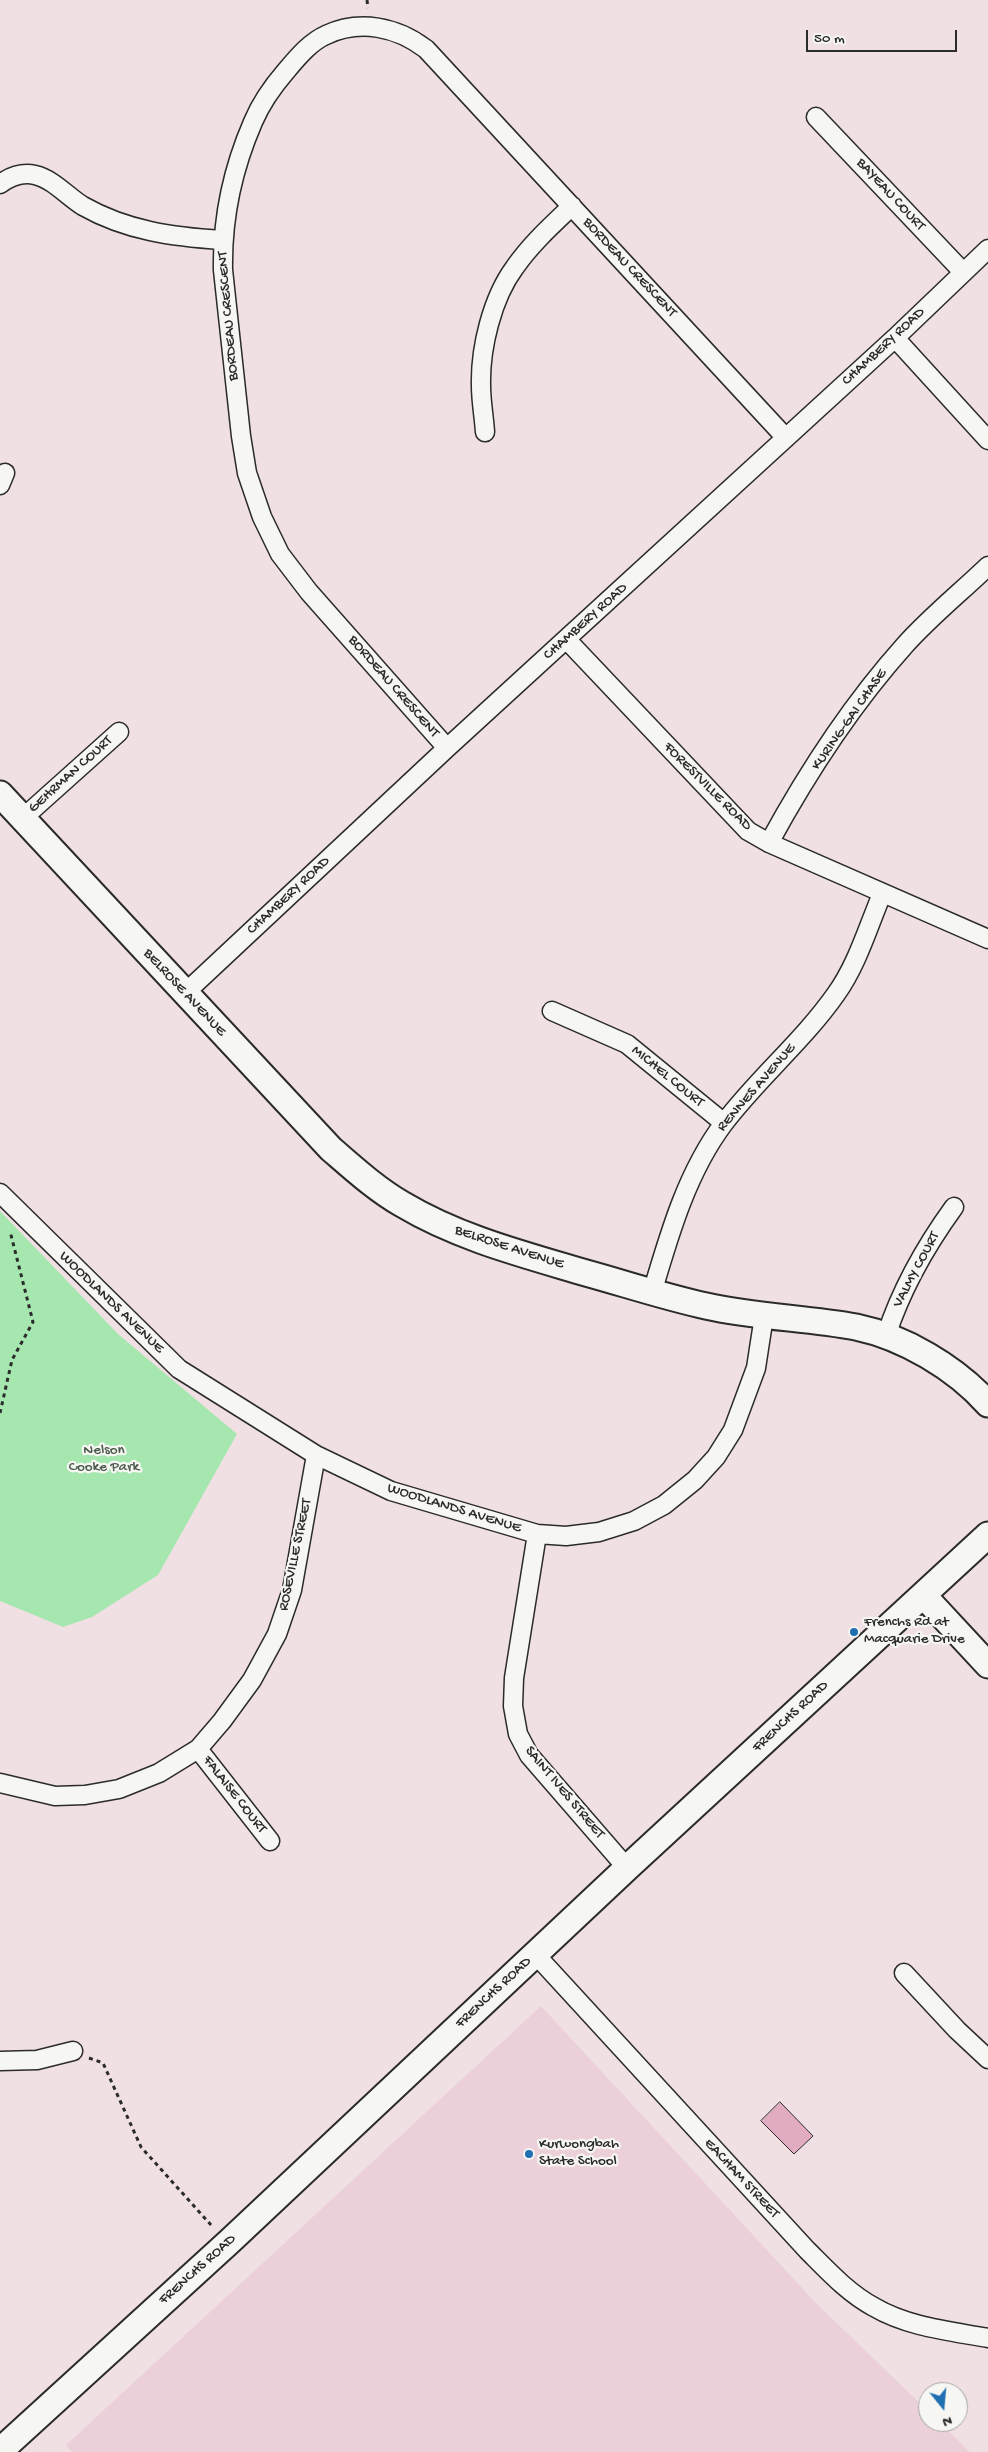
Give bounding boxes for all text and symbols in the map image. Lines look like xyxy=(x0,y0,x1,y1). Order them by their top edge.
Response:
scale bar xyxy=(808,20,959,52)
text: 50 m xyxy=(814,30,845,48)
street label: BAYEAU COURT xyxy=(852,155,928,235)
street label: BORDEAU CRESCENT xyxy=(578,214,680,322)
street label: BORDEAU CRESCENT xyxy=(214,250,244,382)
street label: CHAMBERY ROAD xyxy=(839,304,929,390)
street label: CHAMBERY ROAD xyxy=(540,580,632,664)
street label: BORDEAU CRESCENT xyxy=(344,632,442,742)
street label: KURING-GAI CHASE xyxy=(808,666,892,774)
street label: GEHRMAN COURT xyxy=(25,732,117,818)
street label: FORESTVILLE ROAD xyxy=(659,739,755,835)
street label: CHAMBERY ROAD xyxy=(244,853,334,939)
street label: BELROSE AVENUE xyxy=(139,945,229,1041)
street label: RENNES AVENUE xyxy=(714,1040,800,1136)
street label: MICHEL COURT xyxy=(627,1042,707,1112)
street label: BELROSE AVENUE xyxy=(452,1222,566,1274)
street label: VALMY COURT xyxy=(890,1229,944,1311)
street label: WOODLANDS AVENUE xyxy=(55,1248,167,1358)
park label: Nelson Cooke Park xyxy=(69,1442,139,1477)
street label: WOODLANDS AVENUE xyxy=(385,1480,523,1538)
street label: ROSEVILLE STREET xyxy=(275,1497,317,1613)
place label: Frenchs Rd at Macquarie Drive xyxy=(864,1614,965,1649)
marker: Frenchs Rd at Macquarie Drive xyxy=(848,1626,860,1638)
street label: FRENCHS ROAD xyxy=(749,1677,833,1757)
street label: SAINT IVES STREET xyxy=(520,1743,608,1843)
street label: FALAISE COURT xyxy=(198,1753,270,1837)
street label: FRENCHS ROAD xyxy=(452,1953,536,2033)
street label: EACHAM STREET xyxy=(699,2135,783,2223)
place label: Kurwongbah State School xyxy=(539,2136,619,2171)
marker: Kurwongbah State School xyxy=(523,2148,535,2160)
street label: FRENCHS ROAD xyxy=(156,2231,240,2309)
north arrow xyxy=(918,2382,968,2432)
text: N xyxy=(940,2411,954,2430)

